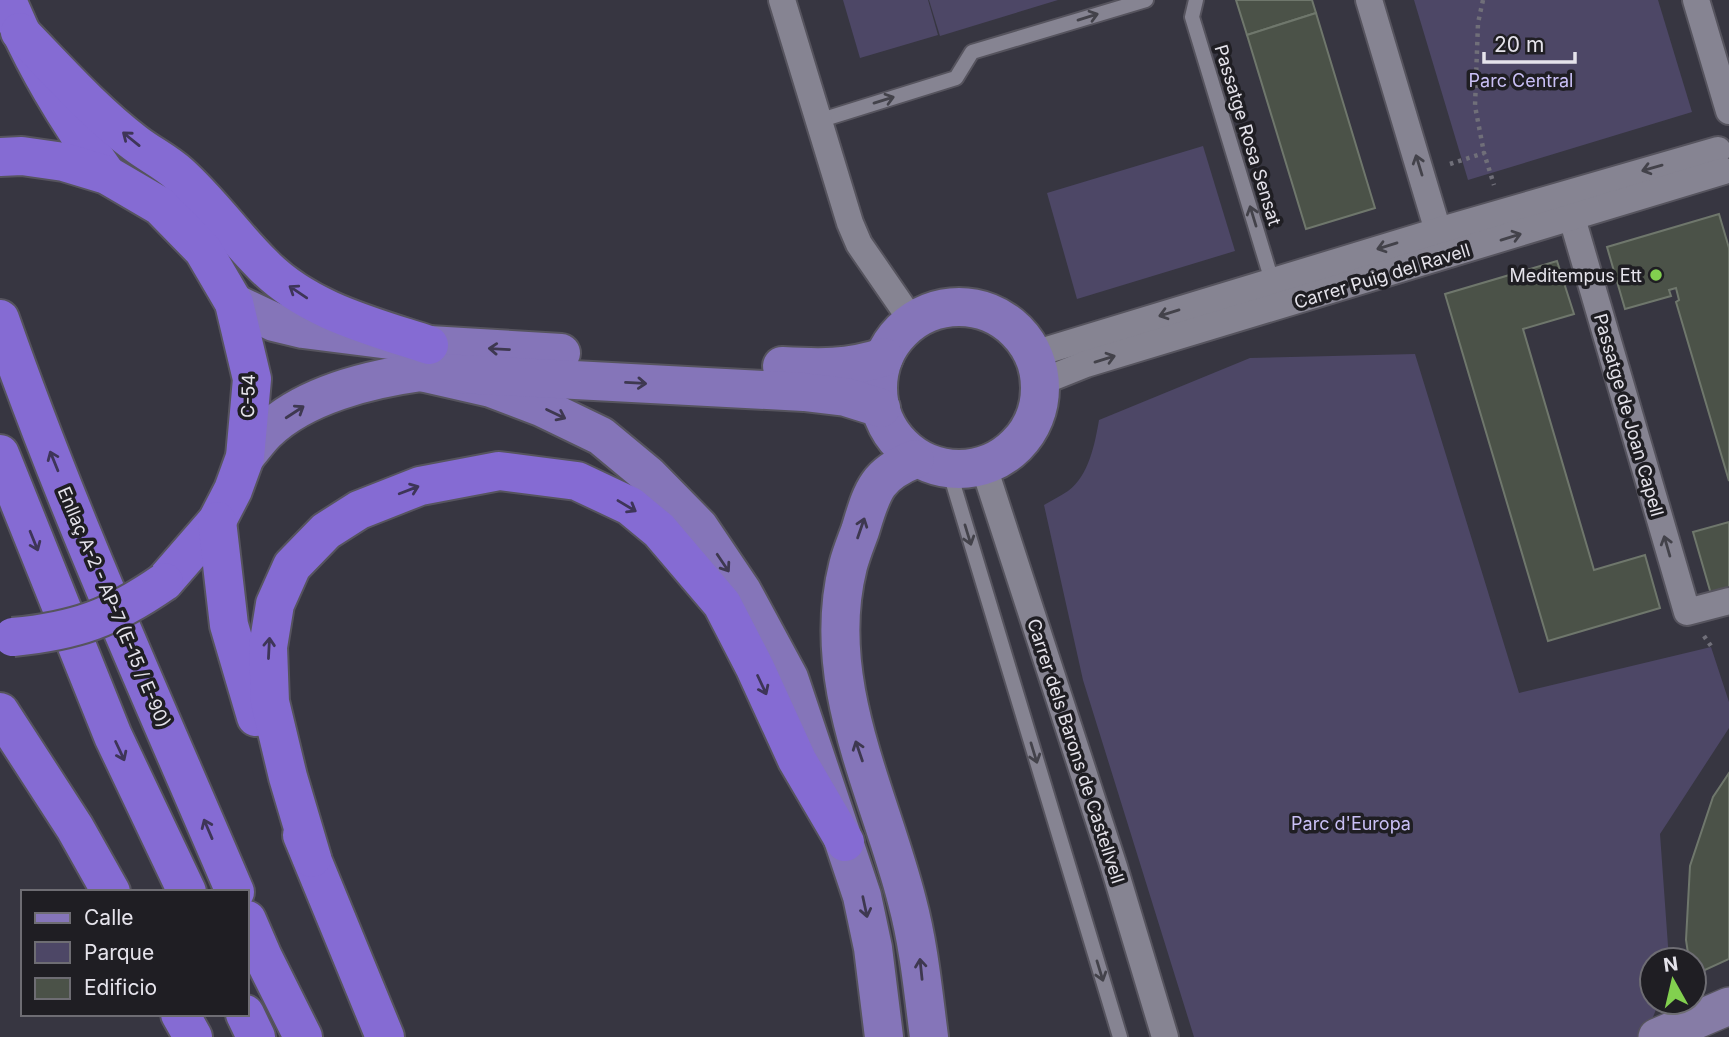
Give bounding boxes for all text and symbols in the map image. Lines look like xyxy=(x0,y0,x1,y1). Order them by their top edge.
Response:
one-way arrow xyxy=(1077,10,1099,23)
scale bar xyxy=(1484,21,1575,65)
text: 20 m xyxy=(1494,32,1544,57)
street label: Passatge Rosa Sensat xyxy=(1210,42,1286,228)
park label: Parc Central xyxy=(1469,70,1573,91)
one-way arrow xyxy=(872,93,894,106)
one-way arrow xyxy=(123,131,141,147)
one-way arrow xyxy=(1411,154,1424,176)
one-way arrow xyxy=(1641,163,1663,176)
one-way arrow xyxy=(1245,205,1258,227)
one-way arrow xyxy=(1499,229,1521,242)
street label: Carrer Puig del Ravell xyxy=(1291,239,1473,313)
one-way arrow xyxy=(1376,241,1398,254)
place label: Meditempus Ett xyxy=(1510,265,1642,286)
marker: Meditempus Ett xyxy=(1648,267,1664,283)
one-way arrow xyxy=(289,285,308,299)
one-way arrow xyxy=(1159,307,1181,320)
street label: Passatge de Joan Capell xyxy=(1590,311,1668,519)
one-way arrow xyxy=(488,343,511,356)
one-way arrow xyxy=(1094,351,1116,364)
street label: C-54 xyxy=(237,374,259,418)
one-way arrow xyxy=(624,377,647,390)
one-way arrow xyxy=(285,405,304,420)
one-way arrow xyxy=(545,408,566,422)
one-way arrow xyxy=(46,451,59,472)
street label: Enllaç A-2 - AP-7 (E-15 / E-90) xyxy=(54,483,174,731)
one-way arrow xyxy=(397,483,419,496)
one-way arrow xyxy=(617,499,637,513)
one-way arrow xyxy=(856,517,868,539)
one-way arrow xyxy=(963,524,976,546)
one-way arrow xyxy=(29,529,42,551)
one-way arrow xyxy=(1660,536,1673,558)
one-way arrow xyxy=(716,553,730,572)
street label: Carrer dels Barons de Castellvell xyxy=(1023,616,1129,886)
one-way arrow xyxy=(263,637,276,660)
one-way arrow xyxy=(756,673,769,695)
one-way arrow xyxy=(114,740,127,761)
one-way arrow xyxy=(852,740,864,762)
one-way arrow xyxy=(1029,742,1042,764)
park label: Parc d'Europa xyxy=(1291,813,1411,834)
one-way arrow xyxy=(201,819,214,840)
legend xyxy=(21,890,248,1016)
one-way arrow xyxy=(858,895,872,918)
text: Calle xyxy=(84,905,134,930)
text: Parque xyxy=(84,940,154,965)
north arrow xyxy=(1638,946,1708,1016)
text: N xyxy=(1662,952,1679,977)
one-way arrow xyxy=(914,958,927,981)
one-way arrow xyxy=(1094,960,1107,982)
text: Edificio xyxy=(84,975,157,1000)

